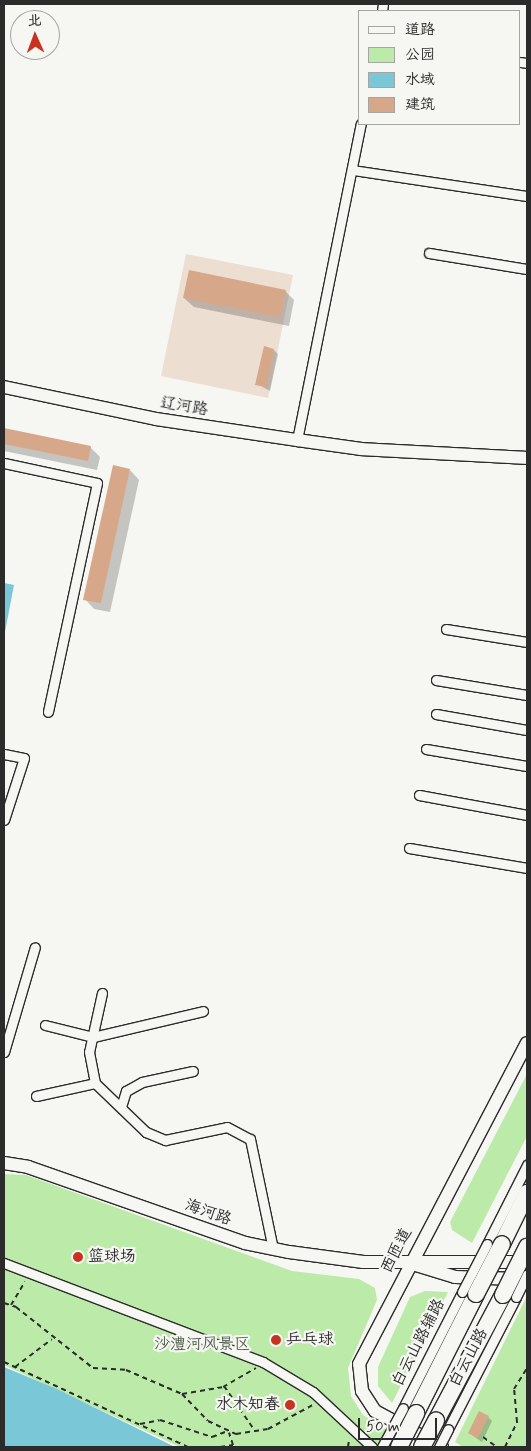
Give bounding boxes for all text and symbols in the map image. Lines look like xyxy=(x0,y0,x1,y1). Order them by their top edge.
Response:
north arrow xyxy=(10,10,60,60)
legend xyxy=(358,10,521,125)
text: 北 xyxy=(27,12,42,30)
text: 道路 xyxy=(405,20,435,40)
text: 公园 xyxy=(405,45,435,65)
text: 水域 xyxy=(405,70,435,90)
text: 建筑 xyxy=(405,95,435,115)
street label: 辽河路 xyxy=(159,394,209,420)
street label: 海河路 xyxy=(182,1196,234,1230)
street label: 西匝道 xyxy=(378,1225,416,1277)
place label: 篮球场 xyxy=(88,1247,136,1267)
marker: 篮球场 xyxy=(72,1251,84,1263)
street label: 白云山路辅路 xyxy=(389,1296,449,1390)
street label: 白云山路 xyxy=(446,1325,492,1391)
place label: 乒乓球 xyxy=(286,1330,334,1350)
marker: 乒乓球 xyxy=(270,1334,282,1346)
park label: 沙澧河风景区 xyxy=(154,1335,250,1355)
place label: 水木知春 xyxy=(216,1395,280,1415)
marker: 水木知春 xyxy=(284,1399,296,1411)
scale bar xyxy=(361,1408,440,1440)
text: 50 m xyxy=(366,1417,400,1437)

